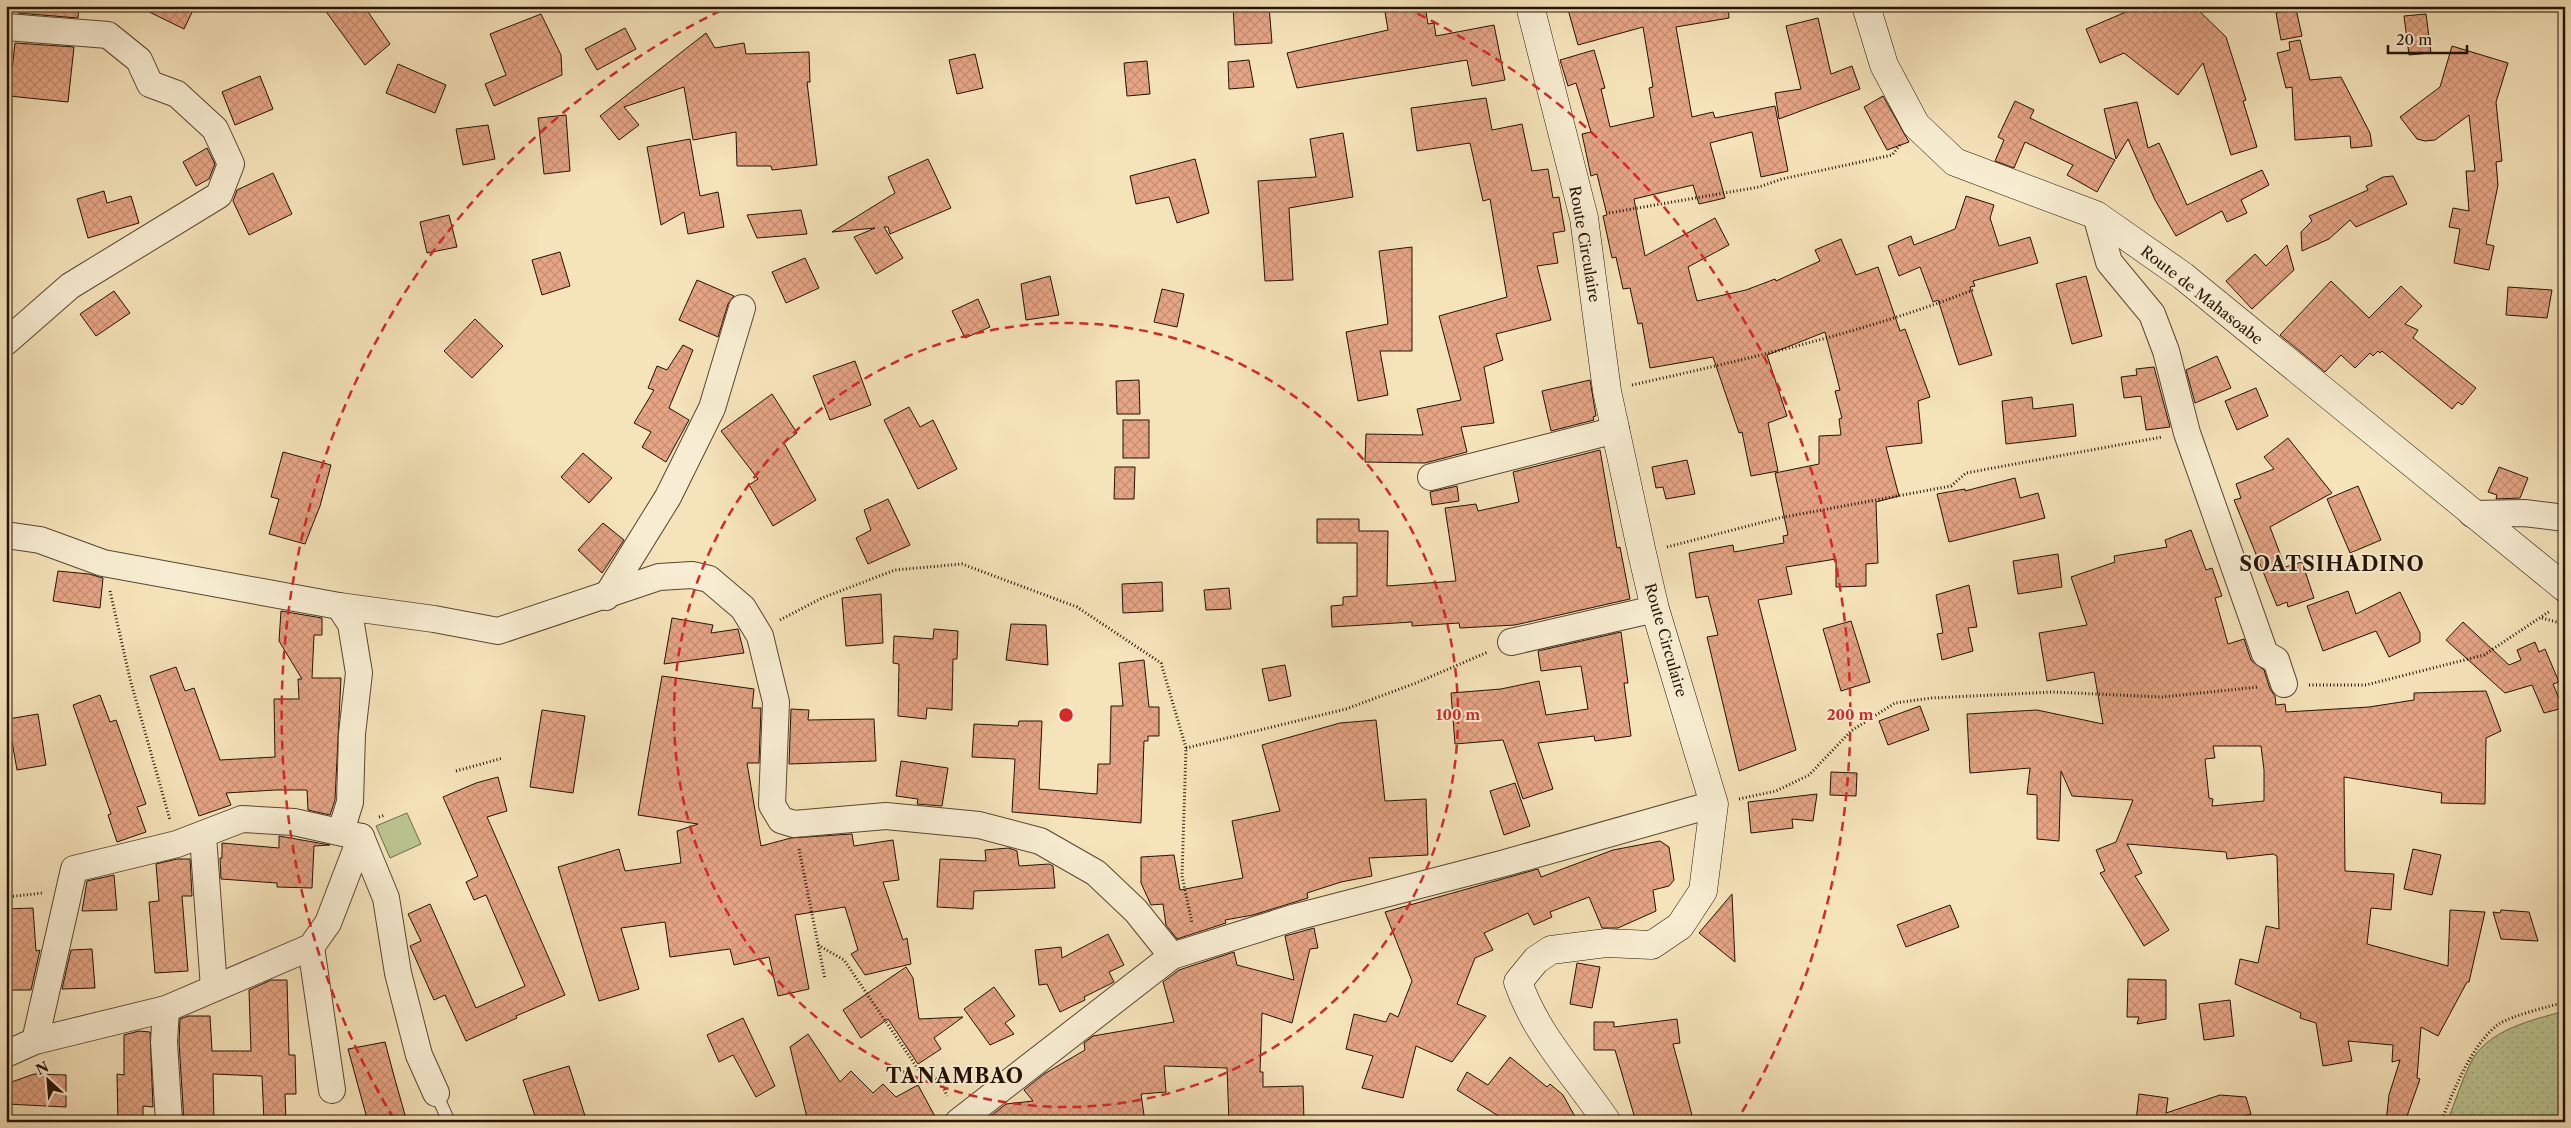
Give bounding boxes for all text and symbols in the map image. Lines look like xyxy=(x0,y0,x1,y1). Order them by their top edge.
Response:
scale bar xyxy=(2388,22,2467,54)
text: 20 m xyxy=(2396,30,2432,49)
street label: Route Circulaire xyxy=(1565,184,1605,304)
street label: Route de Mahasoabe xyxy=(2137,241,2267,349)
district label: SOATSIHADINO xyxy=(2239,552,2425,576)
street label: Route Circulaire xyxy=(1641,581,1691,699)
text: 100 m xyxy=(1436,705,1480,724)
text: 200 m xyxy=(1827,705,1873,724)
centre of rings xyxy=(1057,706,1075,724)
north arrow xyxy=(22,1056,72,1106)
text: N xyxy=(33,1058,52,1079)
district label: TANAMBAO xyxy=(886,1064,1024,1088)

